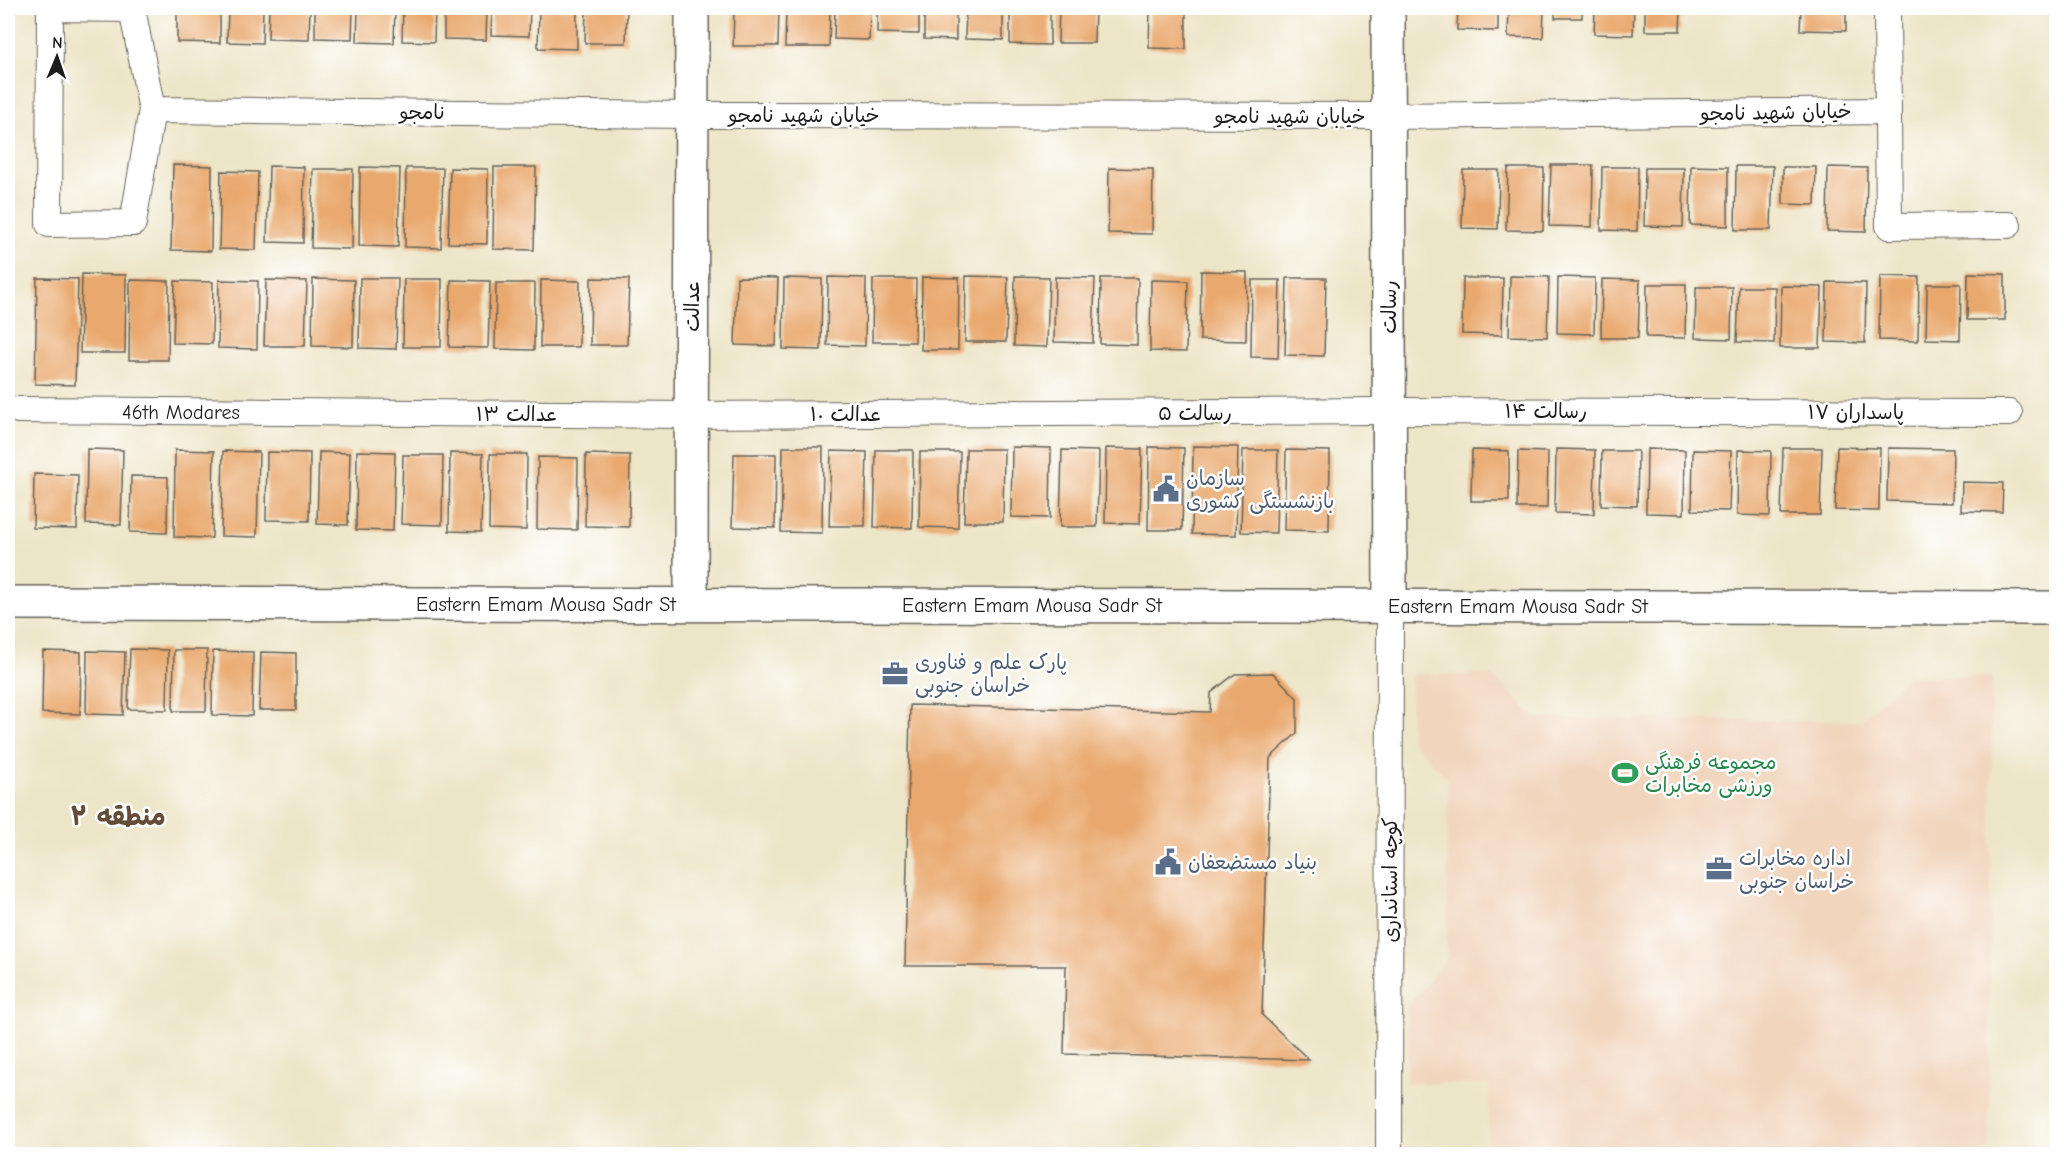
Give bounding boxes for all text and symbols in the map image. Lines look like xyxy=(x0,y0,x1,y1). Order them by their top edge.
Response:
north arrow xyxy=(27,27,87,87)
text: N xyxy=(52,34,63,52)
street label: خیابان شهید نامجو xyxy=(1698,100,1852,125)
street label: نامجو xyxy=(397,101,445,124)
street label: خیابان شهید نامجو xyxy=(726,104,880,127)
street label: خیابان شهید نامجو xyxy=(1212,105,1366,128)
street label: عدالت xyxy=(681,280,704,332)
street label: رسالت xyxy=(1378,280,1401,334)
street label: رسالت ۱۴ xyxy=(1505,400,1587,423)
street label: 46th Modares xyxy=(122,401,240,424)
street label: پاسداران ۱۷ xyxy=(1808,401,1904,425)
street label: رسالت ۵ xyxy=(1158,402,1232,425)
street label: عدالت ۱۳ xyxy=(476,403,558,426)
street label: عدالت ۱۰ xyxy=(810,403,882,426)
place label: سازمان بازنشستگی کشوری xyxy=(1186,467,1334,514)
public building icon: سازمان بازنشستگی کشوری xyxy=(1151,474,1181,504)
street label: Eastern Emam Mousa Sadr St xyxy=(416,593,677,616)
street label: Eastern Emam Mousa Sadr St xyxy=(902,594,1163,617)
street label: Eastern Emam Mousa Sadr St xyxy=(1388,595,1649,618)
place label: پارک علم و فناوری خراسان جنوبی xyxy=(915,651,1067,699)
office icon: پارک علم و فناوری خراسان جنوبی xyxy=(880,659,910,689)
place label: مجموعه فرهنگی ورزشی مخابرات xyxy=(1645,751,1776,798)
sports icon: مجموعه فرهنگی ورزشی مخابرات xyxy=(1610,758,1640,788)
district label: منطقه ۲ xyxy=(70,802,166,832)
street label: کوچه استانداری xyxy=(1379,817,1403,943)
public building icon: بنیاد مستضعفان xyxy=(1153,847,1183,877)
place label: اداره مخابرات خراسان جنوبی xyxy=(1739,847,1854,895)
place label: بنیاد مستضعفان xyxy=(1188,851,1317,874)
office icon: اداره مخابرات خراسان جنوبی xyxy=(1704,854,1734,884)

